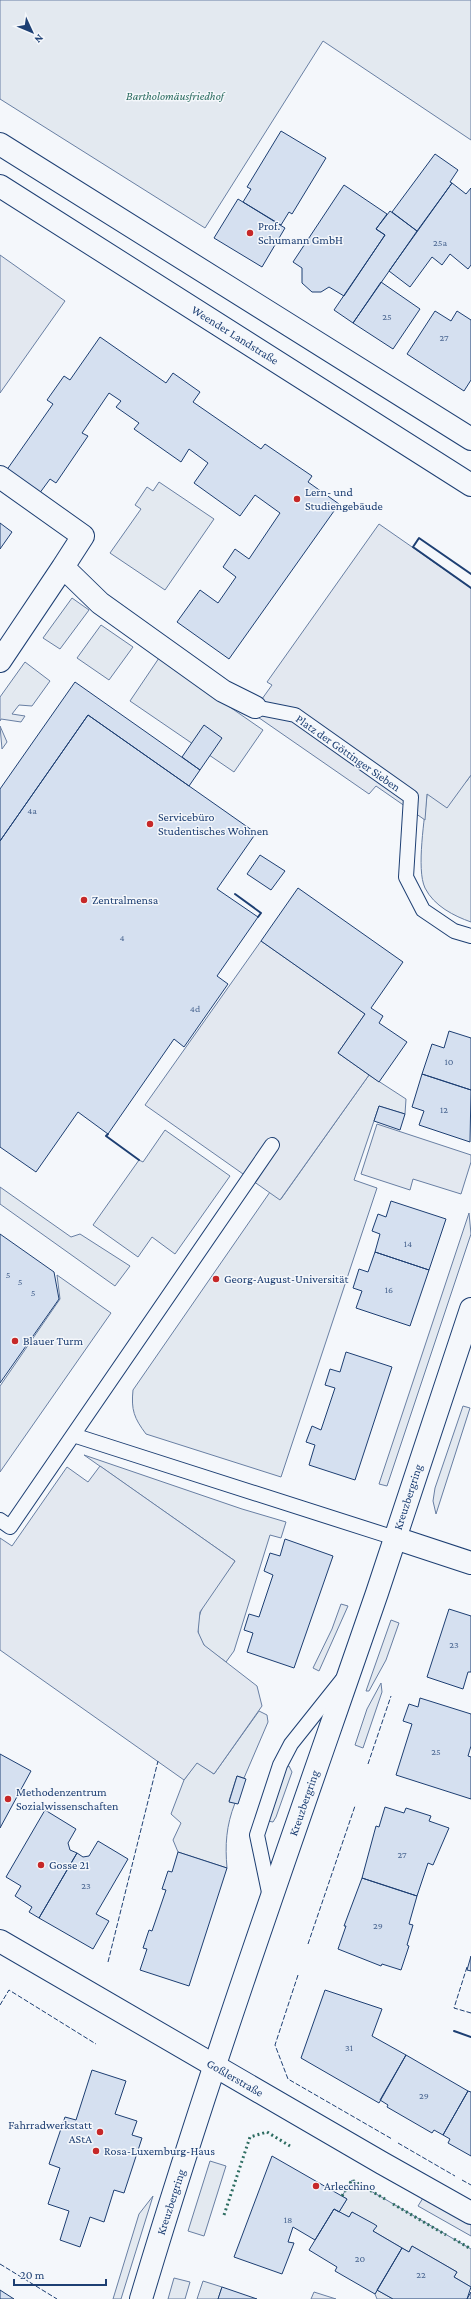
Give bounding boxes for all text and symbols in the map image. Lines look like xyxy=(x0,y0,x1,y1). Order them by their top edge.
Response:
north arrow xyxy=(12,12,52,52)
text: N xyxy=(32,32,46,46)
park label: Bartholomäusfriedhof xyxy=(126,89,226,103)
place label: Prof. Schumann GmbH xyxy=(258,219,343,247)
marker: Prof. Schumann GmbH xyxy=(245,228,255,238)
house number: 25a xyxy=(433,237,447,248)
street label: Weender Landstraße xyxy=(189,303,281,367)
house number: 25 xyxy=(382,311,392,322)
house number: 27 xyxy=(439,332,449,343)
place label: Lern- und Studiengebäude xyxy=(305,485,383,513)
marker: Lern- und Studiengebäude xyxy=(292,494,302,504)
street label: Platz der Göttinger Sieben xyxy=(293,712,403,795)
house number: 4a xyxy=(27,805,37,816)
place label: Servicebüro Studentisches Wohnen xyxy=(158,810,269,838)
marker: Servicebüro Studentisches Wohnen xyxy=(145,819,155,829)
place label: Zentralmensa xyxy=(92,893,159,907)
marker: Zentralmensa xyxy=(79,895,89,905)
house number: 4 xyxy=(119,932,125,943)
house number: 4d xyxy=(190,1003,201,1014)
house number: 10 xyxy=(445,1056,454,1067)
house number: 12 xyxy=(440,1104,448,1115)
house number: 14 xyxy=(404,1238,412,1249)
house number: 5 xyxy=(6,1269,11,1280)
place label: Georg-August-Universität xyxy=(224,1272,350,1286)
marker: Georg-August-Universität xyxy=(211,1274,221,1284)
house number: 5 xyxy=(18,1276,23,1287)
house number: 16 xyxy=(385,1284,393,1295)
house number: 5 xyxy=(31,1287,36,1298)
place label: Blauer Turm xyxy=(23,1334,84,1348)
marker: Blauer Turm xyxy=(10,1336,20,1346)
street label: Kreuzbergring xyxy=(391,1462,425,1532)
house number: 23 xyxy=(449,1639,459,1650)
house number: 25 xyxy=(431,1746,441,1757)
street label: Kreuzbergring xyxy=(286,1768,322,1838)
place label: Methodenzentrum Sozialwissenschaften xyxy=(16,1785,119,1813)
marker: Methodenzentrum Sozialwissenschaften xyxy=(3,1794,13,1804)
house number: 27 xyxy=(397,1849,407,1860)
place label: Gosse 21 xyxy=(49,1858,89,1872)
marker: Gosse 21 xyxy=(36,1860,46,1870)
house number: 23 xyxy=(81,1880,91,1891)
house number: 29 xyxy=(373,1920,383,1931)
house number: 31 xyxy=(345,2042,353,2053)
street label: Goßlerstraße xyxy=(204,2056,266,2100)
house number: 29 xyxy=(419,2090,429,2101)
place label: Fahrradwerkstatt AStA xyxy=(8,2118,93,2146)
marker: Fahrradwerkstatt AStA xyxy=(95,2127,105,2137)
place label: Rosa-Luxemburg-Haus xyxy=(104,2144,215,2158)
marker: Rosa-Luxemburg-Haus xyxy=(91,2146,101,2156)
street label: Kreuzbergring xyxy=(154,2167,188,2237)
place label: Arlecchino xyxy=(324,2179,375,2193)
marker: Arlecchino xyxy=(311,2181,321,2191)
house number: 18 xyxy=(284,2214,292,2225)
house number: 20 xyxy=(355,2253,366,2264)
scale bar xyxy=(14,2261,106,2287)
text: 20 m xyxy=(20,2268,45,2282)
house number: 22 xyxy=(416,2269,426,2280)

